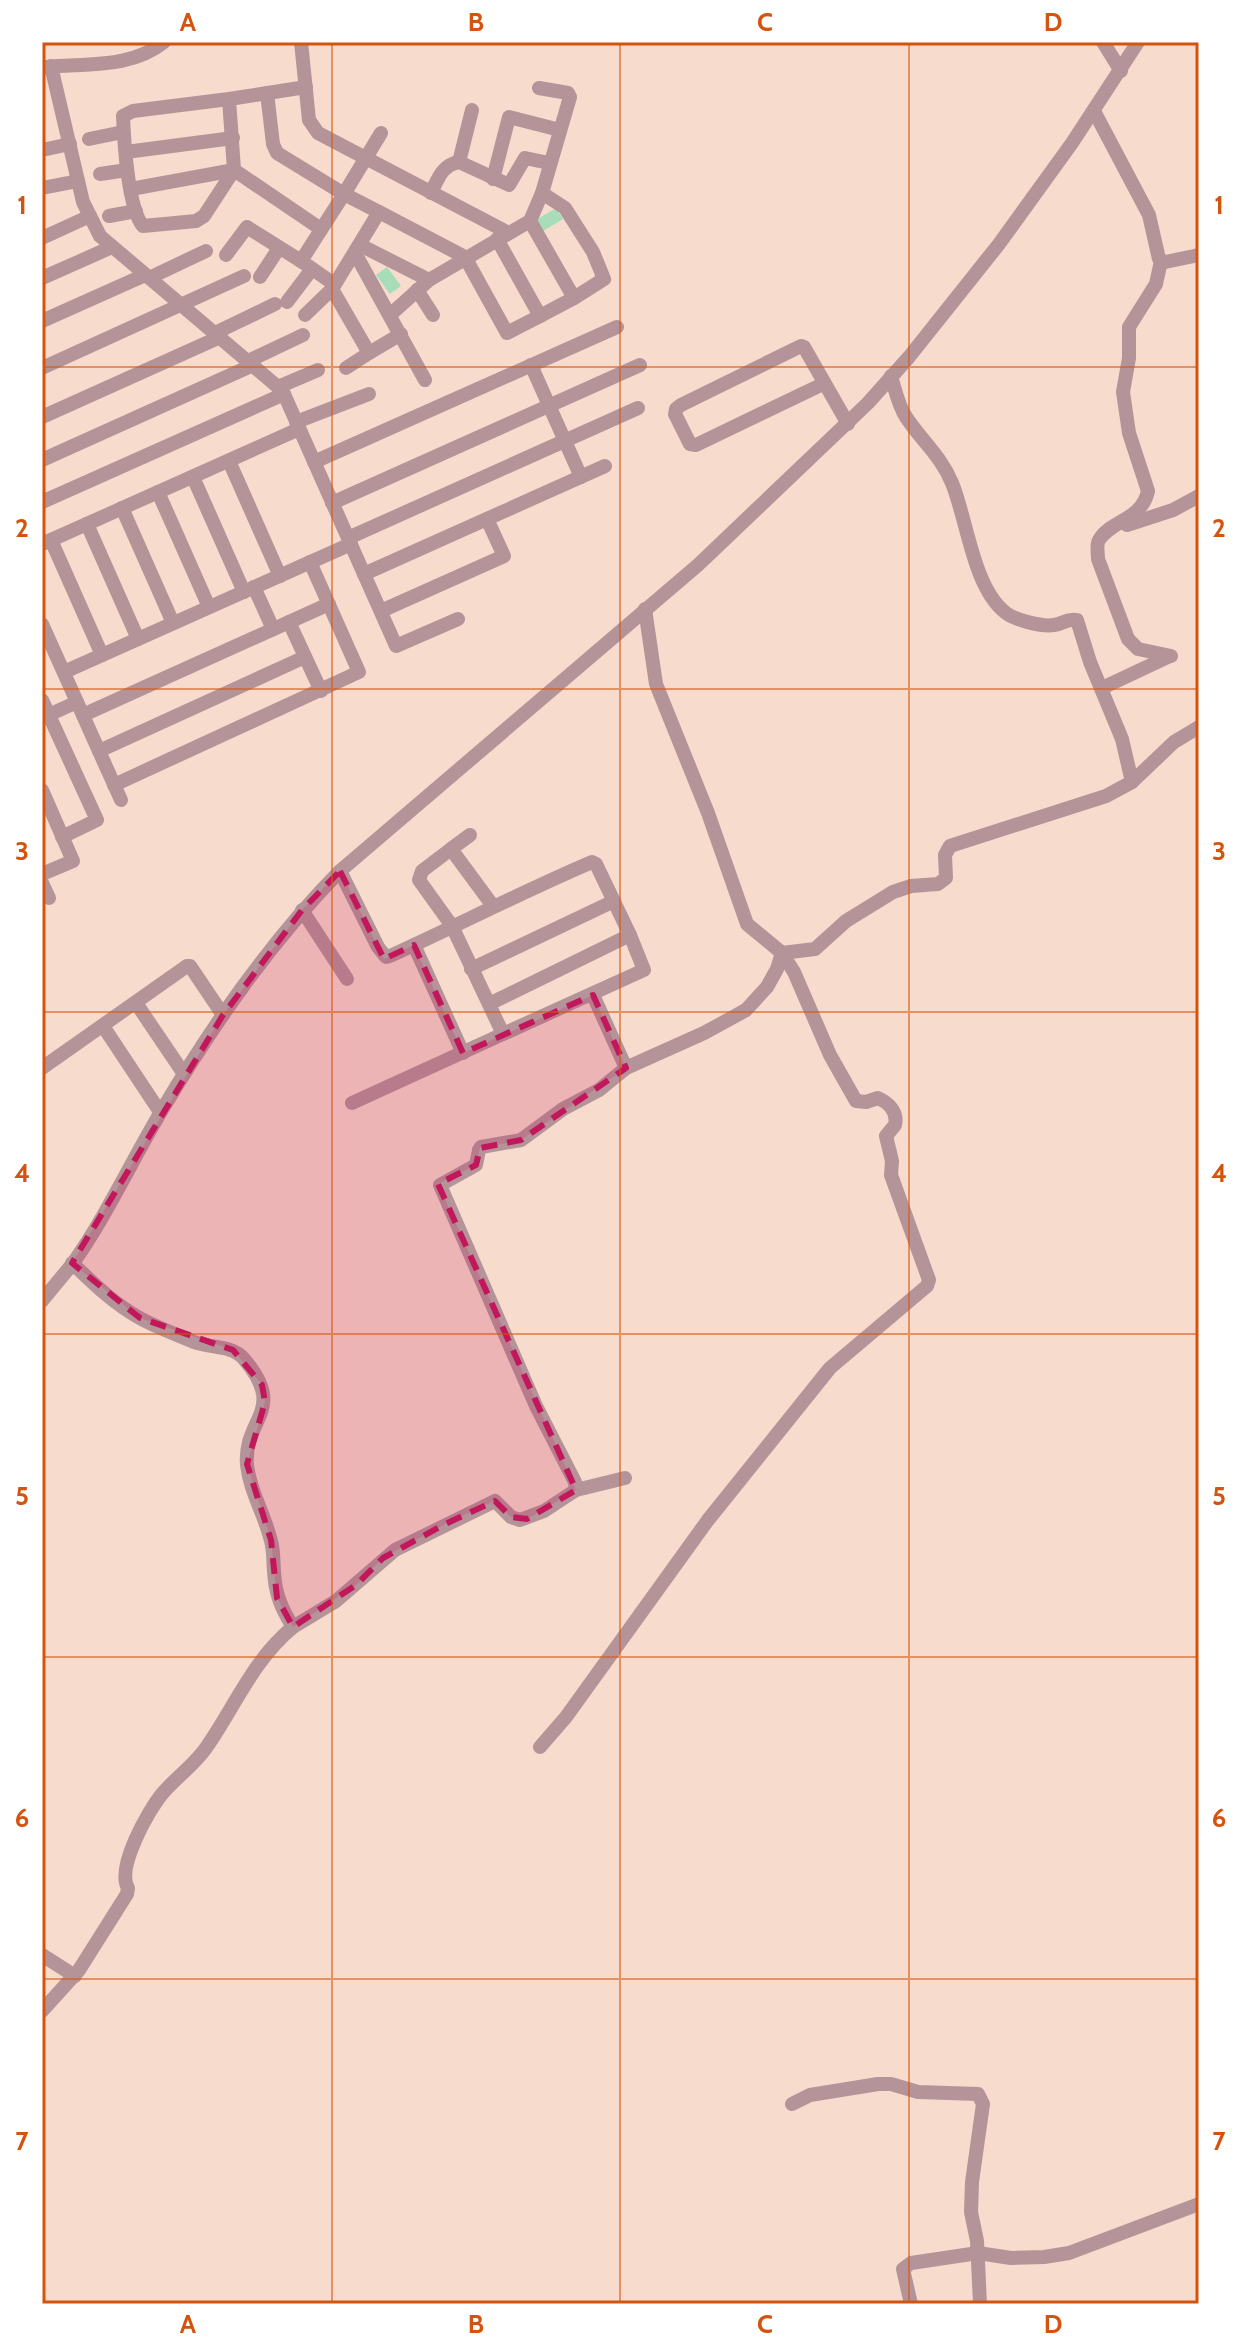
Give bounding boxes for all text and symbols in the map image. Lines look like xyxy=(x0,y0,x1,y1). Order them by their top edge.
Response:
text: A xyxy=(180,6,197,38)
text: B xyxy=(468,6,484,38)
text: C xyxy=(757,6,773,38)
text: D xyxy=(1044,6,1062,38)
text: 1 xyxy=(17,189,27,221)
text: 1 xyxy=(1214,189,1224,221)
text: 2 xyxy=(15,512,29,544)
text: 2 xyxy=(1212,512,1226,544)
text: 3 xyxy=(15,835,29,867)
text: 3 xyxy=(1212,835,1226,867)
text: 4 xyxy=(14,1157,30,1189)
text: 4 xyxy=(1211,1157,1227,1189)
text: 5 xyxy=(15,1480,29,1512)
text: 5 xyxy=(1212,1480,1226,1512)
text: 6 xyxy=(15,1802,29,1834)
text: 6 xyxy=(1212,1802,1226,1834)
text: 7 xyxy=(15,2125,29,2157)
text: 7 xyxy=(1212,2125,1226,2157)
text: A xyxy=(180,2308,197,2340)
text: B xyxy=(468,2308,484,2340)
text: C xyxy=(757,2308,773,2340)
text: D xyxy=(1044,2308,1062,2340)

